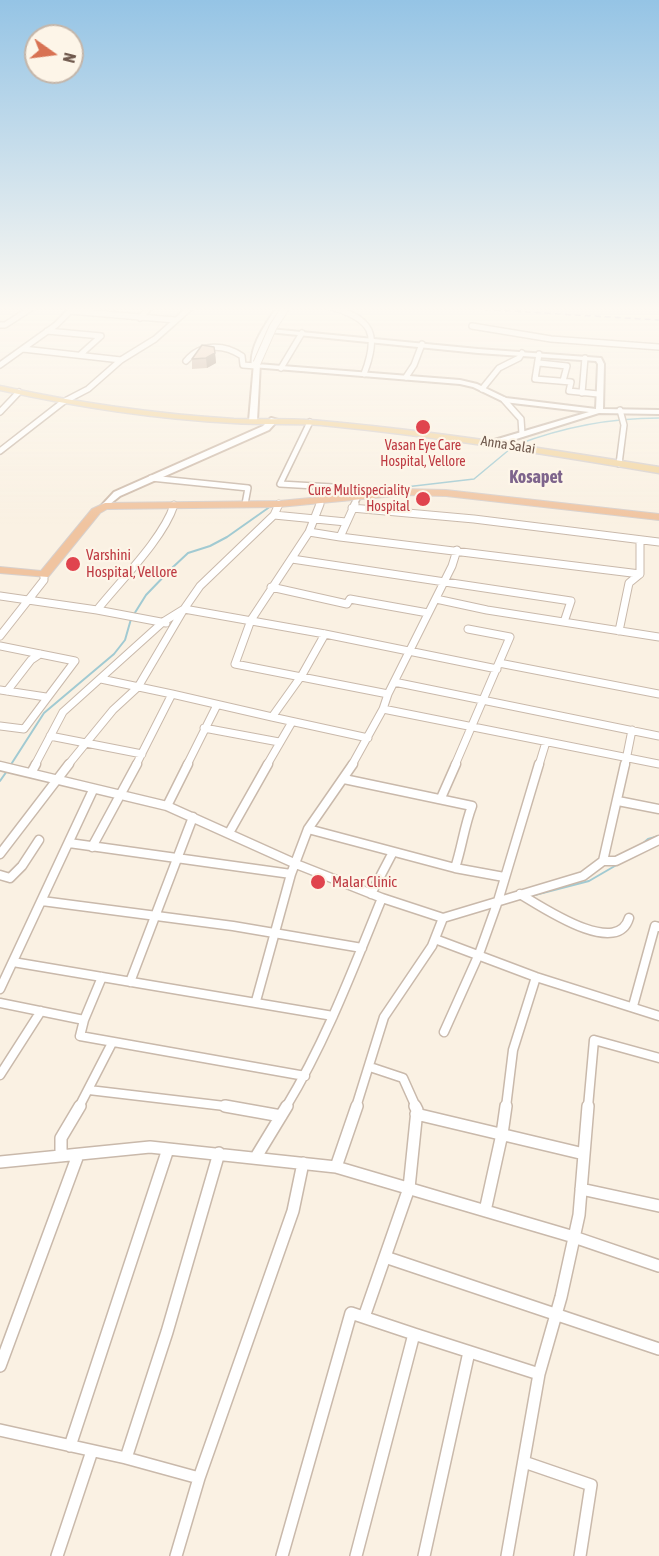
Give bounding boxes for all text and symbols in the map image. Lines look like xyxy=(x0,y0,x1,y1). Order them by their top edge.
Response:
north arrow xyxy=(24,24,84,84)
text: N xyxy=(60,51,79,65)
marker: Vasan Eye Care Hospital, Vellore xyxy=(414,418,432,436)
street label: Anna Salai xyxy=(480,432,536,458)
place label: Vasan Eye Care Hospital, Vellore xyxy=(380,438,466,470)
district label: Kosapet xyxy=(509,466,563,488)
place label: Cure Multispeciality Hospital xyxy=(308,483,410,516)
marker: Cure Multispeciality Hospital xyxy=(414,490,432,508)
place label: Varshini Hospital, Vellore xyxy=(86,546,177,581)
marker: Varshini Hospital, Vellore xyxy=(64,555,82,573)
marker: Malar Clinic xyxy=(309,873,327,891)
place label: Malar Clinic xyxy=(332,873,397,891)

